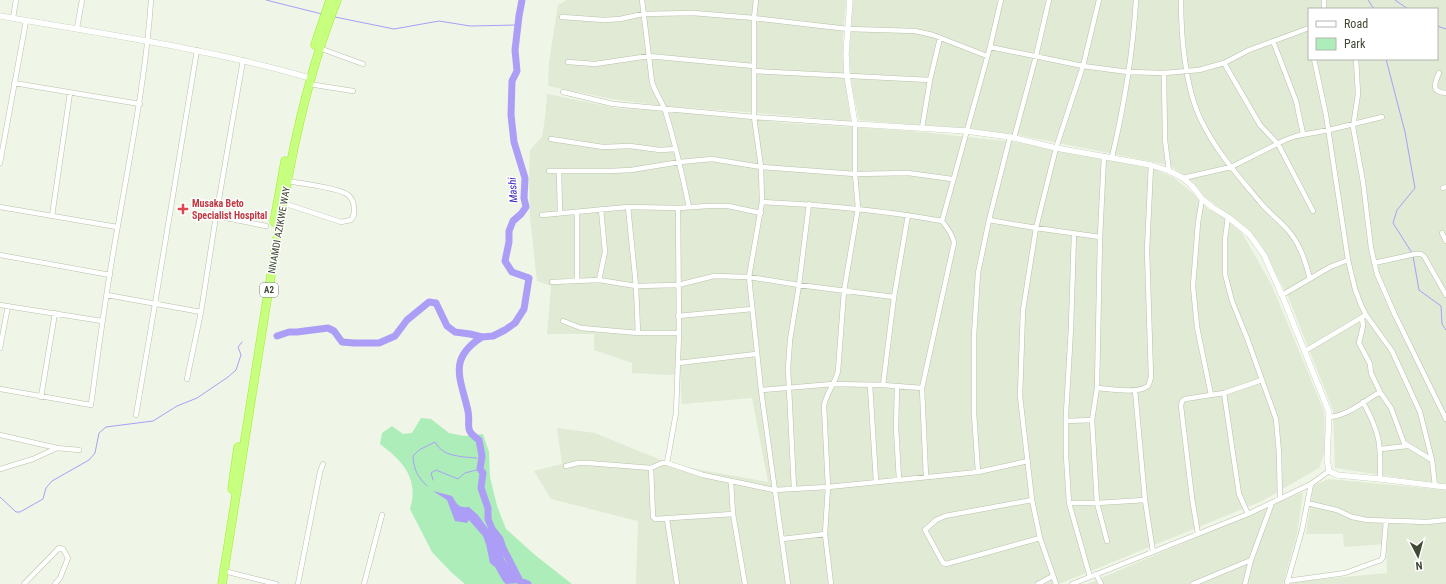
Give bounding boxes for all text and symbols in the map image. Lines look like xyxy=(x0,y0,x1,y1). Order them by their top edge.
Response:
legend xyxy=(1308,8,1438,60)
text: Road xyxy=(1344,17,1368,31)
text: Park xyxy=(1344,37,1366,51)
water label: Mashi xyxy=(506,176,520,203)
street label: NNAMDI AZIKWE WAY xyxy=(266,185,292,274)
place label: Musaka Beto Specialist Hospital xyxy=(192,198,267,221)
marker: Musaka Beto Specialist Hospital xyxy=(177,203,189,215)
road number: A2 xyxy=(260,283,278,297)
north arrow xyxy=(1398,536,1438,576)
text: N xyxy=(1415,559,1423,572)

